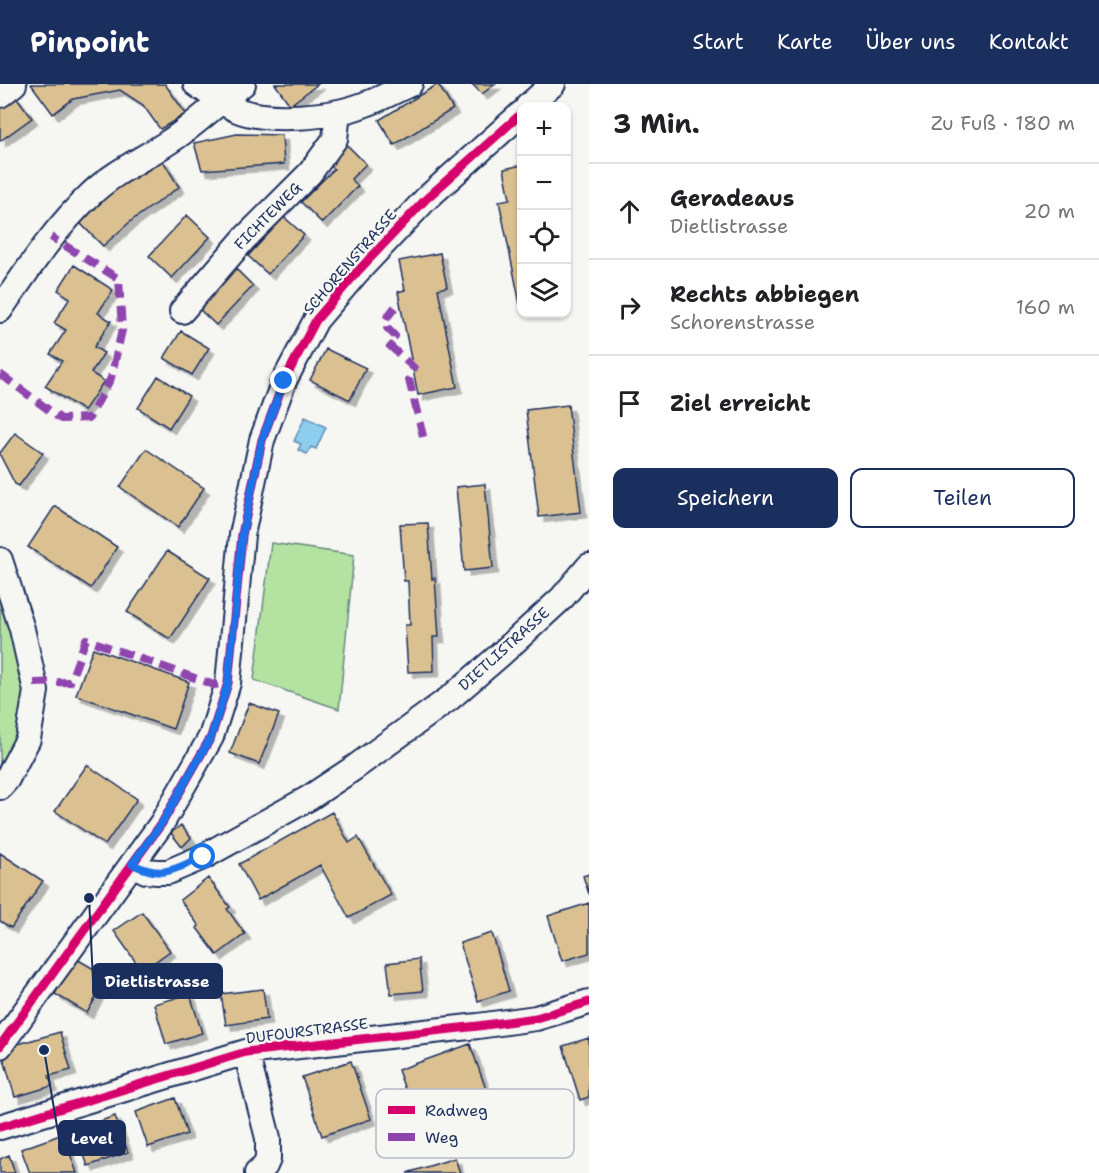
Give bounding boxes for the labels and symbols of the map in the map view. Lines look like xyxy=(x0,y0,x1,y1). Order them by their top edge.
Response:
street label: FICHTEWEG xyxy=(230,178,306,254)
street label: SCHORENSTRASSE xyxy=(299,205,401,319)
route end xyxy=(270,367,296,393)
street label: DIETLISTRASSE xyxy=(454,603,554,695)
route start xyxy=(189,843,215,869)
callout: Dietlistrasse xyxy=(93,964,222,998)
text: Dietlistrasse xyxy=(104,971,210,992)
street label: DUFOURSTRASSE xyxy=(245,1014,369,1048)
legend xyxy=(376,1089,574,1158)
text: Radweg xyxy=(425,1100,488,1121)
callout: Level xyxy=(59,1121,125,1155)
text: Weg xyxy=(425,1127,459,1148)
text: Level xyxy=(71,1128,114,1149)

